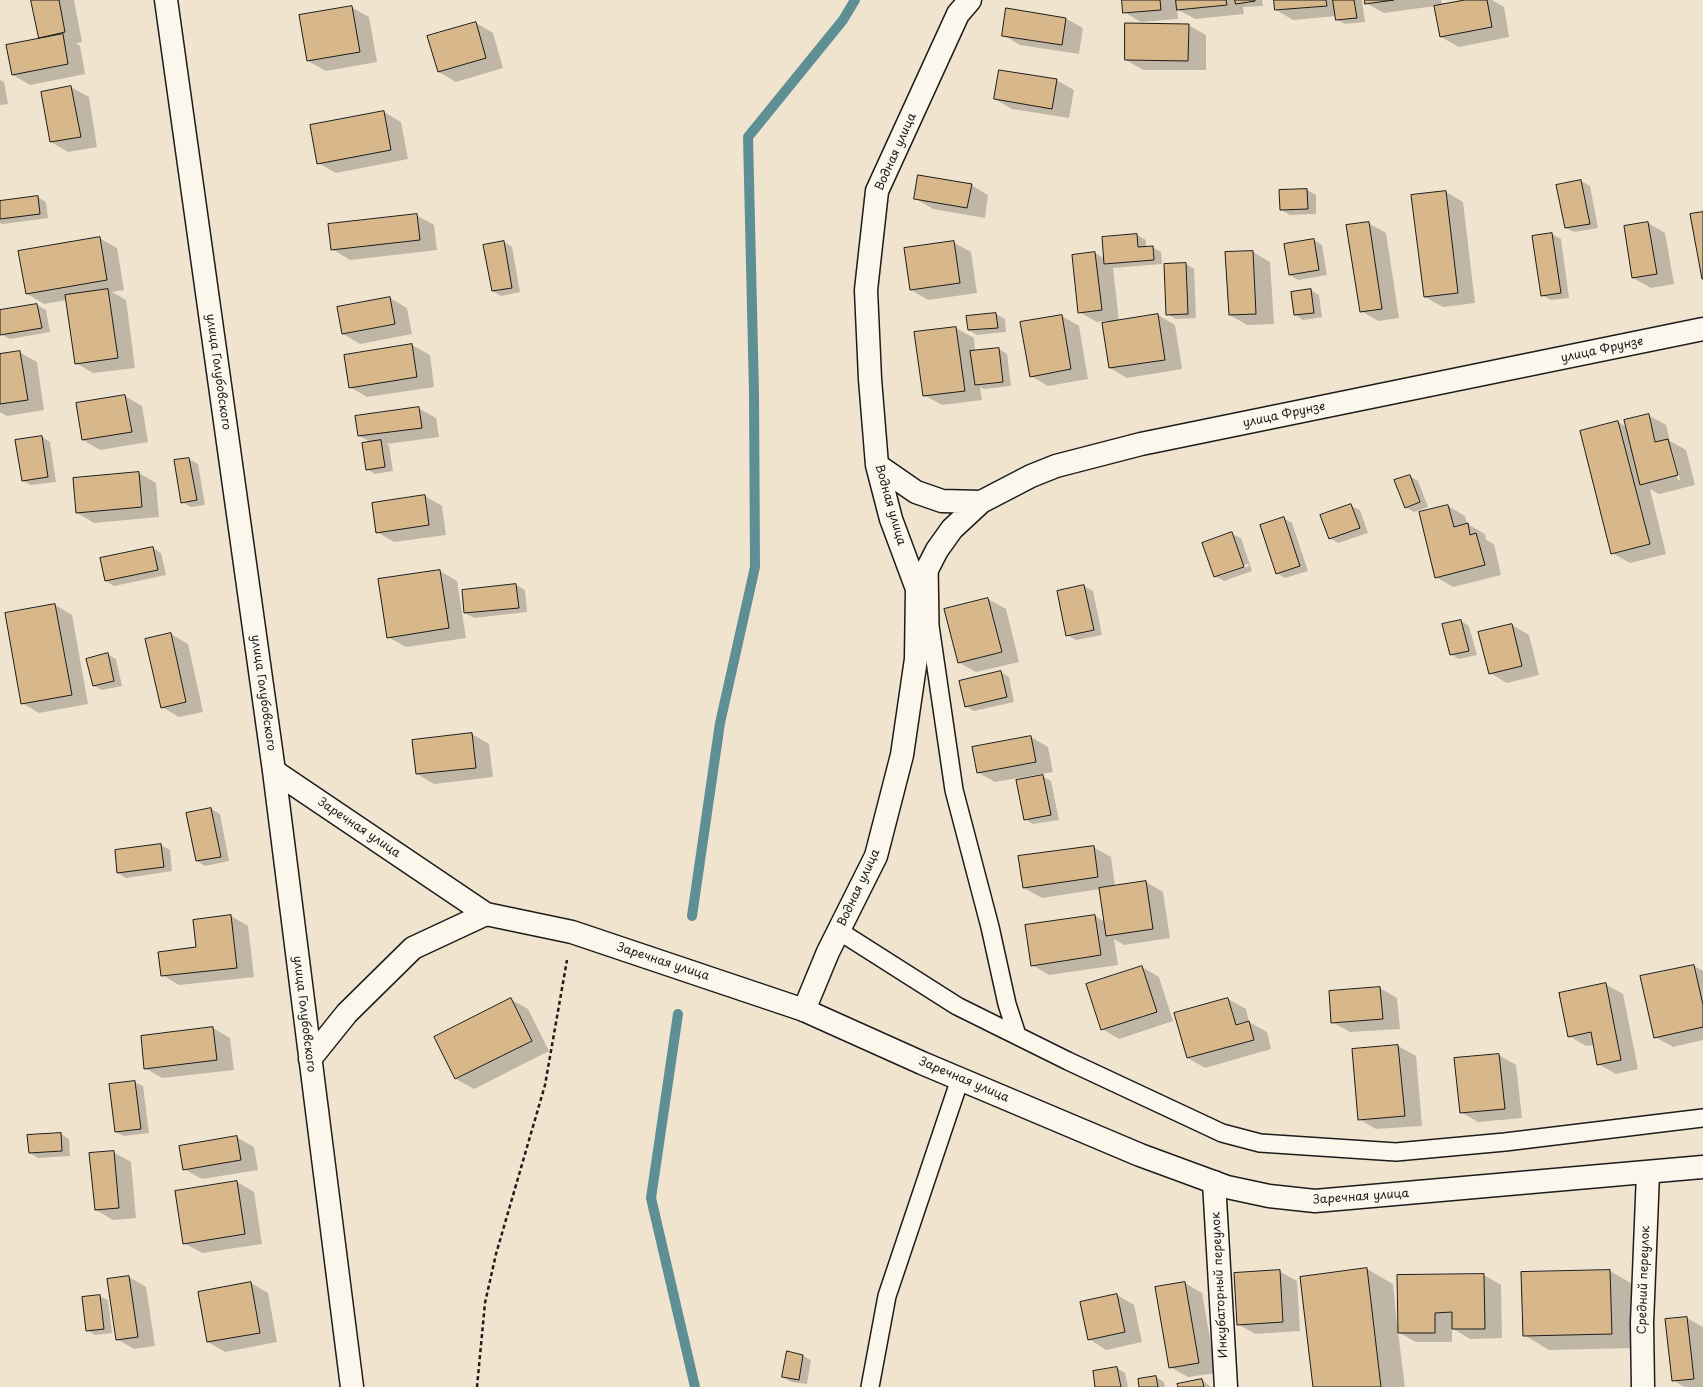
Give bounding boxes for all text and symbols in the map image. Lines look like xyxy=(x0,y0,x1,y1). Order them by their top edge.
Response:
street label: Водная улица xyxy=(872,111,920,193)
street label: улица Голубовского xyxy=(203,313,233,431)
street label: улица Фрунзе xyxy=(1559,334,1645,366)
street label: улица Фрунзе xyxy=(1241,399,1327,431)
street label: Водная улица xyxy=(872,463,908,547)
street label: улица Голубовского xyxy=(248,634,278,752)
street label: Заречная улица xyxy=(315,795,403,861)
street label: Водная улица xyxy=(835,847,883,929)
street label: Заречная улица xyxy=(615,940,711,984)
street label: улица Голубовского xyxy=(290,955,318,1073)
street label: Заречная улица xyxy=(917,1055,1011,1105)
street label: Заречная улица xyxy=(1312,1186,1410,1208)
street label: Инкубаторный переулок xyxy=(1209,1211,1231,1359)
street label: Средний переулок xyxy=(1635,1225,1653,1335)

